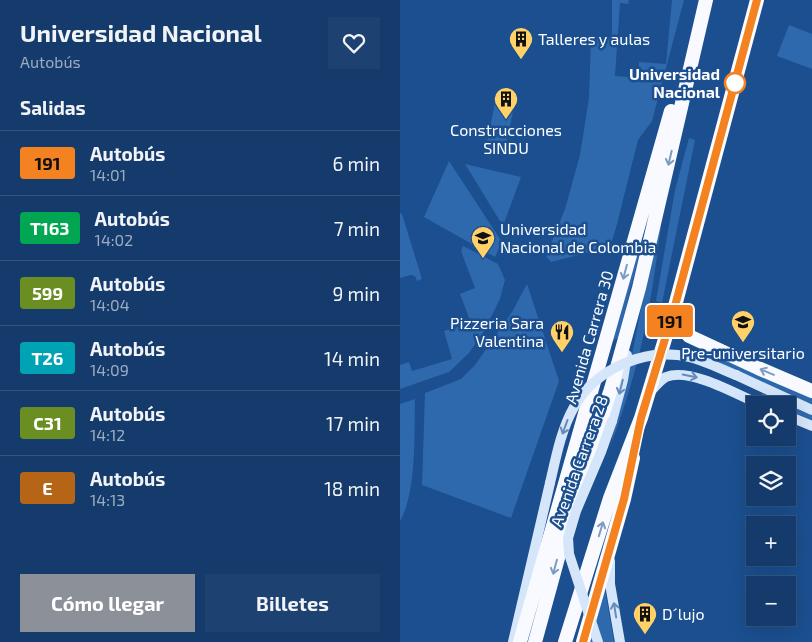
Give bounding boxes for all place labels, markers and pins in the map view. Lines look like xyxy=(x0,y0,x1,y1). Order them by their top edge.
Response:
building icon: Talleres y aulas xyxy=(508,26,534,60)
place label: Talleres y aulas xyxy=(538,29,650,48)
place label: Universidad Nacional xyxy=(629,64,721,101)
marker: Universidad Nacional xyxy=(724,72,746,94)
building icon: Construcciones SINDU xyxy=(493,86,519,120)
place label: Construcciones SINDU xyxy=(450,120,562,157)
place label: Universidad Nacional de Colombia xyxy=(500,219,656,256)
school or university icon: Universidad Nacional de Colombia xyxy=(470,225,496,259)
school or university icon: Pre-universitario xyxy=(730,309,756,343)
place label: Pizzeria Sara Valentina xyxy=(450,313,544,350)
restaurant icon: Pizzeria Sara Valentina xyxy=(549,319,575,353)
place label: Pre-universitario xyxy=(681,343,805,362)
building icon: D´lujo xyxy=(632,601,658,635)
place label: D´lujo xyxy=(662,604,705,624)

